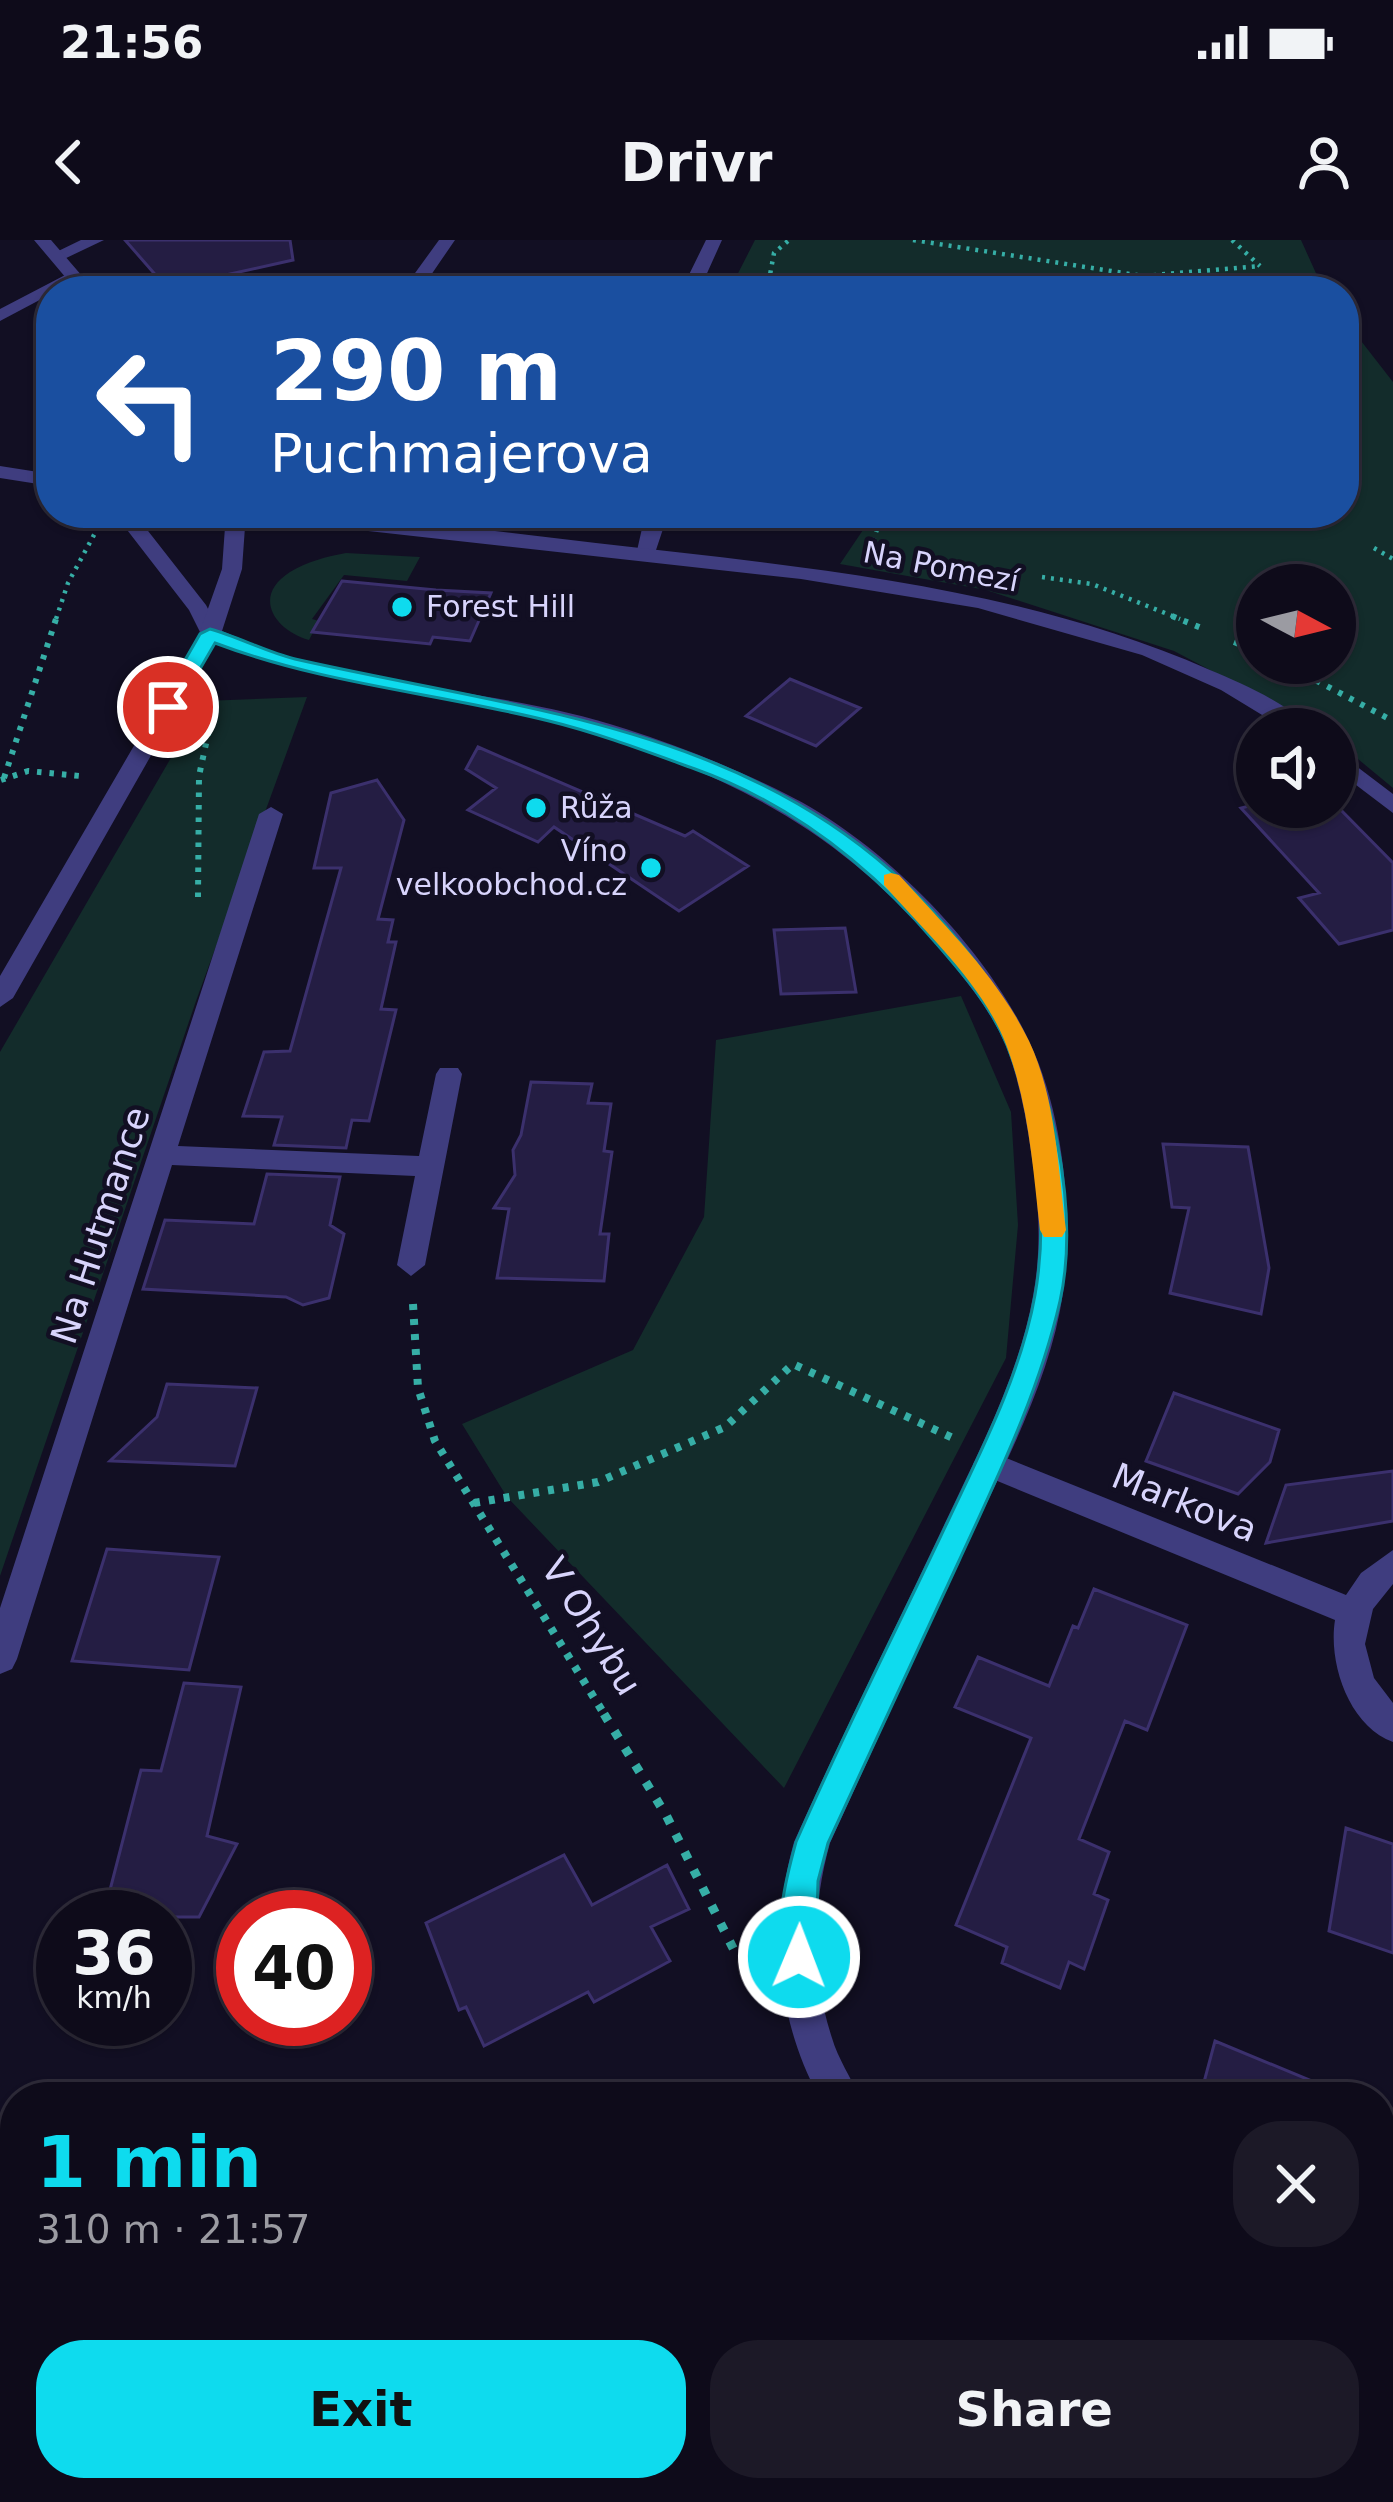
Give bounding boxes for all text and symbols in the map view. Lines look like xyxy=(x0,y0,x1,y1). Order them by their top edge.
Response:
text: 21:56 xyxy=(60,16,203,69)
icon: back xyxy=(36,129,102,195)
icon: person xyxy=(1291,129,1357,195)
text: Drivr xyxy=(621,131,772,194)
text: 290 m xyxy=(270,322,562,420)
icon: left xyxy=(72,324,228,480)
text: Puchmajerova xyxy=(270,422,653,485)
street label: Na Pomezí xyxy=(860,534,1023,599)
north arrow xyxy=(1236,564,1356,684)
map controls xyxy=(1236,564,1356,828)
place label: Forest Hill xyxy=(426,589,575,624)
marker: Forest Hill xyxy=(389,594,415,620)
pin xyxy=(117,656,219,758)
icon: arrive xyxy=(135,674,201,740)
button: sound xyxy=(1236,708,1356,828)
place label: Růža xyxy=(560,790,633,825)
marker: Růža xyxy=(523,795,549,821)
place label: Víno velkoobchod.cz xyxy=(396,833,627,902)
marker: Víno velkoobchod.cz xyxy=(638,855,664,881)
street label: Na Hutmance xyxy=(43,1102,158,1349)
street label: Markova xyxy=(1106,1455,1263,1550)
street label: V Ohybu xyxy=(533,1550,650,1703)
speed limit sign: 40 xyxy=(216,1890,372,2046)
position arrow xyxy=(736,1894,862,2020)
text: 36 xyxy=(72,1918,156,1988)
text: km/h xyxy=(76,1980,152,2015)
text: 1 min xyxy=(36,2120,262,2204)
button: close xyxy=(1233,2121,1359,2247)
text: 310 m · 21:57 xyxy=(36,2207,310,2252)
button: Exit xyxy=(36,2340,686,2478)
button: Share xyxy=(710,2340,1359,2478)

